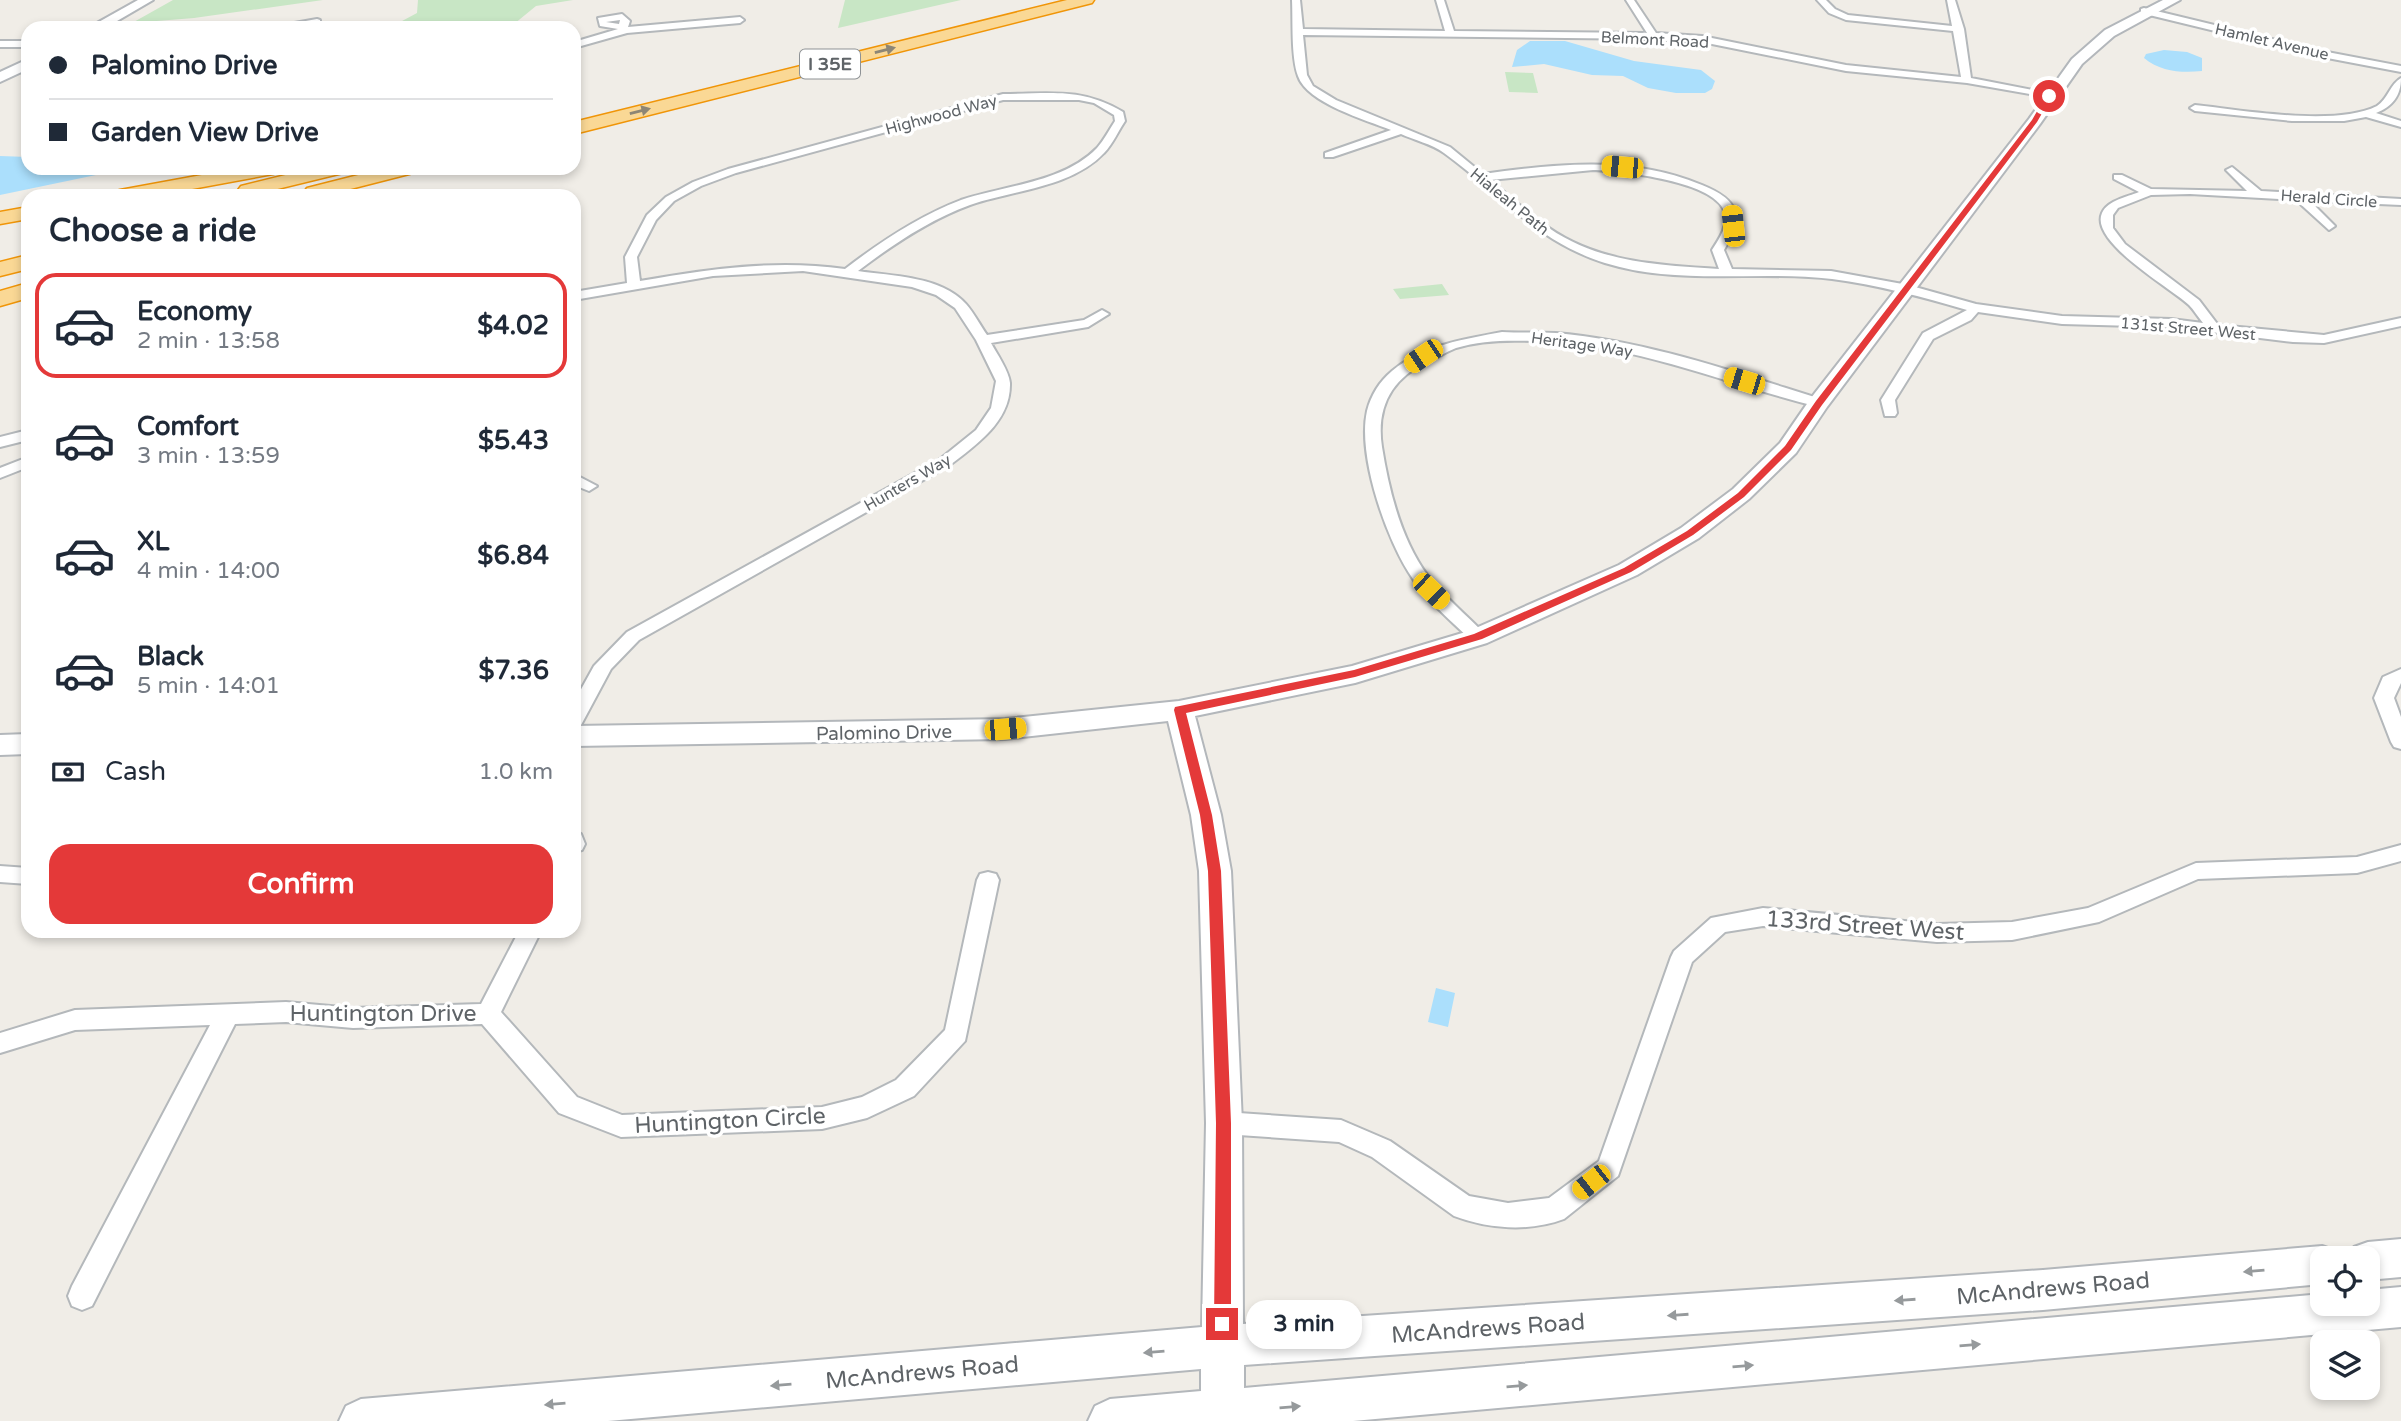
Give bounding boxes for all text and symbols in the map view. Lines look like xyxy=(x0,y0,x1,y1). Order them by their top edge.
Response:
street label: Hamlet Avenue xyxy=(2213,19,2331,65)
street label: Belmont Road xyxy=(1600,27,1710,53)
one-way arrow xyxy=(874,44,896,55)
text: Palomino Drive xyxy=(91,50,277,81)
road number: I 35E xyxy=(800,50,860,78)
route start xyxy=(2033,80,2065,112)
street label: Highwood Way xyxy=(883,90,1000,139)
one-way arrow xyxy=(629,105,651,116)
text: Garden View Drive xyxy=(91,117,319,148)
car xyxy=(1601,155,1644,179)
street label: Hialeah Path xyxy=(1466,164,1553,240)
street label: Herald Circle xyxy=(2280,186,2378,212)
car xyxy=(1721,204,1746,248)
text: Choose a ride xyxy=(49,212,256,250)
icon: car xyxy=(53,294,116,357)
text: Economy xyxy=(137,296,252,327)
text: $4.02 xyxy=(477,310,549,341)
street label: 131st Street West xyxy=(2119,313,2257,345)
text: 2 min · 13:58 xyxy=(137,327,280,355)
street label: Heritage Way xyxy=(1530,328,1634,362)
car xyxy=(1400,336,1447,376)
car xyxy=(1721,365,1768,397)
icon: car xyxy=(53,409,116,472)
text: Comfort xyxy=(137,411,239,442)
text: $5.43 xyxy=(478,425,549,456)
text: 3 min · 13:59 xyxy=(137,442,280,470)
street label: Hunters Way xyxy=(860,450,955,516)
icon: car xyxy=(53,524,116,587)
text: XL xyxy=(137,526,169,557)
text: $6.84 xyxy=(477,540,549,571)
text: 4 min · 14:00 xyxy=(137,557,280,585)
car xyxy=(1409,569,1454,613)
icon: car xyxy=(53,639,116,702)
text: Black xyxy=(137,641,204,672)
text: $7.36 xyxy=(479,655,549,686)
text: 5 min · 14:01 xyxy=(137,672,280,700)
car xyxy=(984,717,1027,741)
street label: Palomino Drive xyxy=(816,721,952,745)
icon: cash xyxy=(49,753,87,791)
text: Cash xyxy=(105,756,166,787)
text: 1.0 km xyxy=(479,758,553,786)
button: Confirm xyxy=(49,844,553,924)
street label: 133rd Street West xyxy=(1765,905,1965,947)
street label: Huntington Drive xyxy=(289,1000,477,1028)
street label: Huntington Circle xyxy=(634,1102,826,1140)
car xyxy=(1568,1161,1615,1203)
map controls xyxy=(2310,1246,2380,1400)
button: locate xyxy=(2310,1246,2380,1316)
one-way arrow xyxy=(2243,1266,2265,1277)
street label: McAndrews Road xyxy=(1955,1267,2151,1311)
one-way arrow xyxy=(1894,1295,1916,1306)
callout: 3 min xyxy=(1246,1300,1362,1348)
route end xyxy=(1206,1308,1238,1340)
street label: McAndrews Road xyxy=(1390,1308,1586,1350)
text: 3 min xyxy=(1273,1310,1335,1338)
one-way arrow xyxy=(1667,1310,1689,1321)
button: layers xyxy=(2310,1330,2380,1400)
one-way arrow xyxy=(1959,1339,1981,1350)
one-way arrow xyxy=(1143,1347,1165,1358)
street label: McAndrews Road xyxy=(824,1351,1020,1395)
one-way arrow xyxy=(1733,1360,1755,1371)
one-way arrow xyxy=(770,1380,792,1391)
one-way arrow xyxy=(1506,1380,1528,1391)
one-way arrow xyxy=(543,1399,565,1410)
one-way arrow xyxy=(1279,1401,1301,1412)

